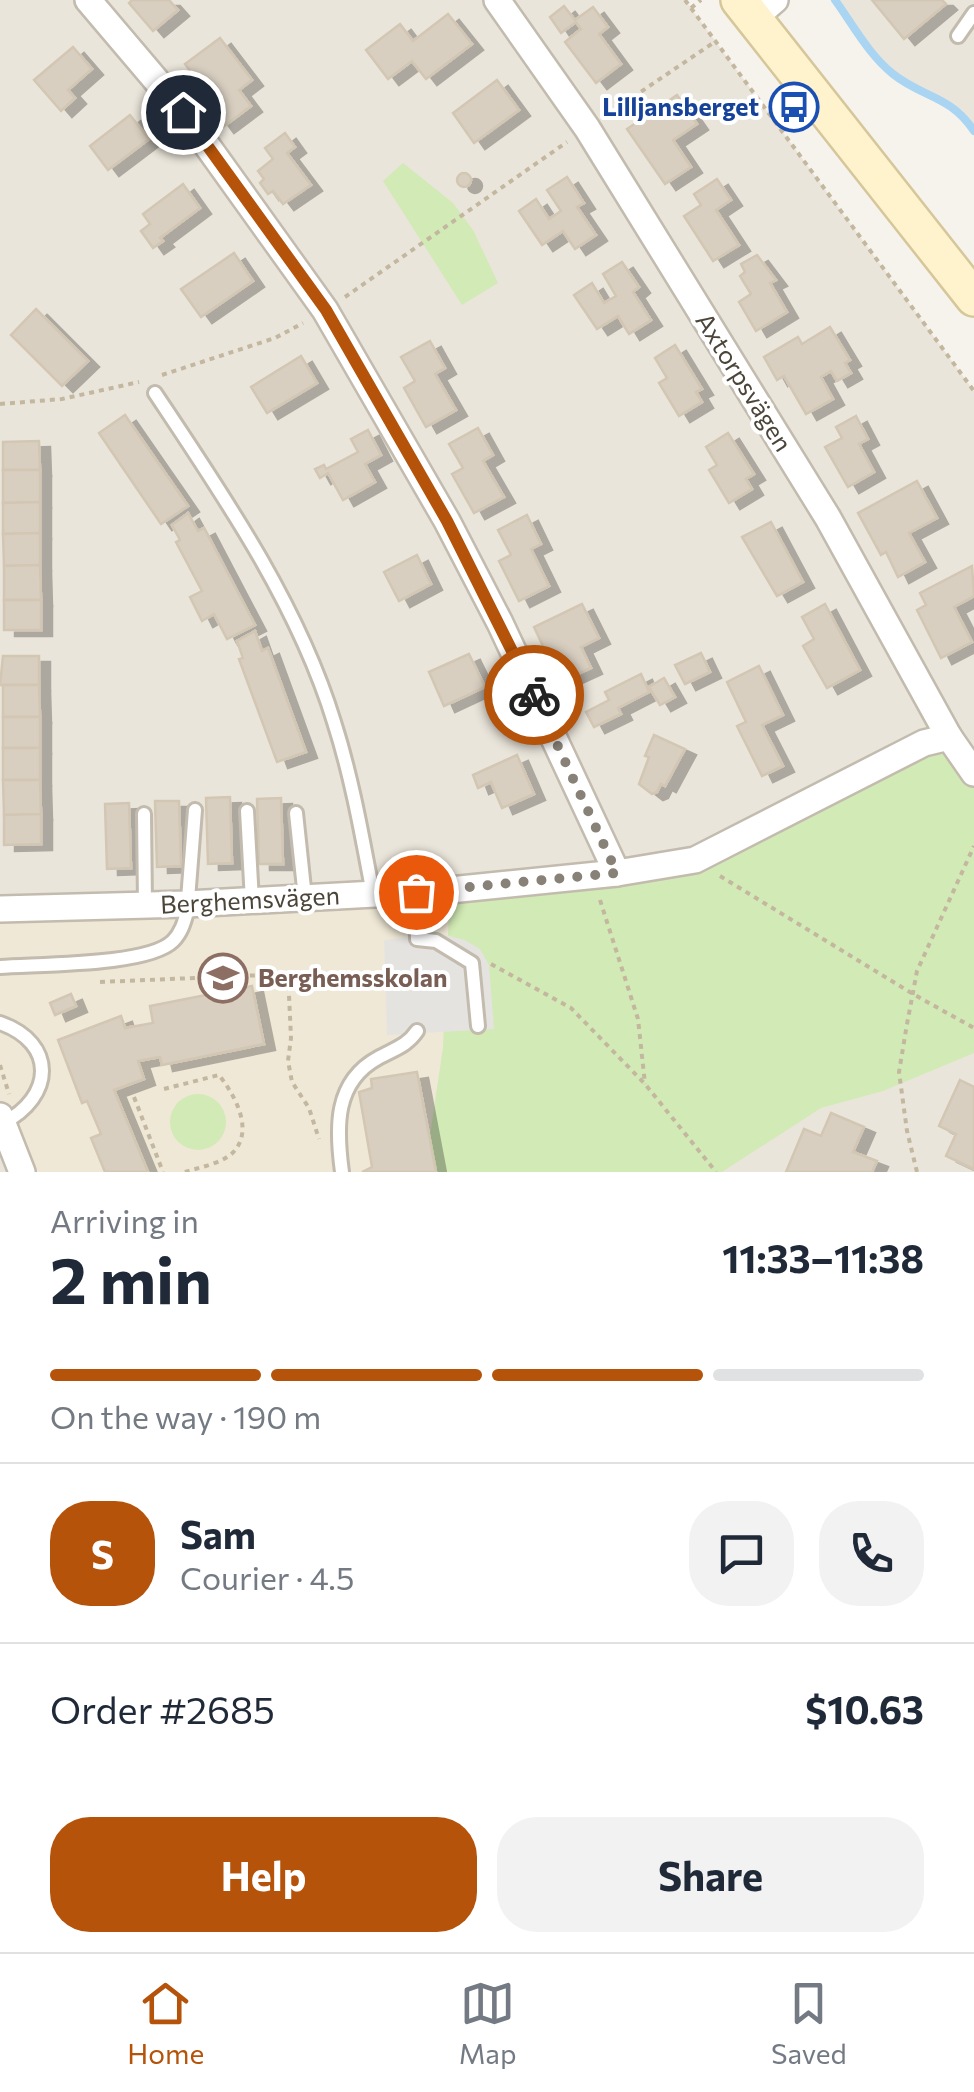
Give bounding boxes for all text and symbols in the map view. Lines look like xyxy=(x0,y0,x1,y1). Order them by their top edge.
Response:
pin xyxy=(141,70,226,155)
bus stop icon: Lilljansberget xyxy=(768,81,820,133)
icon: home xyxy=(156,85,211,140)
place label: Lilljansberget xyxy=(602,91,759,121)
street label: Axtorpsvägen xyxy=(690,307,799,456)
courier xyxy=(484,645,584,745)
icon: bike xyxy=(507,668,562,723)
pin xyxy=(374,850,459,935)
icon: bag xyxy=(389,865,444,920)
street label: Berghemsvägen xyxy=(159,879,340,919)
school or university icon: Berghemsskolan xyxy=(197,952,249,1004)
place label: Berghemsskolan xyxy=(258,962,448,992)
text: Arriving in xyxy=(50,1200,199,1240)
text: 11:33–11:38 xyxy=(722,1234,924,1281)
text: 2 min xyxy=(50,1238,212,1317)
text: On the way · 190 m xyxy=(50,1396,321,1436)
button: chat xyxy=(689,1501,794,1606)
button: phone xyxy=(819,1501,924,1606)
text: Sam xyxy=(180,1510,256,1557)
text: S xyxy=(91,1530,114,1577)
text: Courier · 4.5 xyxy=(180,1557,354,1597)
text: Order #2685 xyxy=(50,1685,275,1732)
text: $10.63 xyxy=(805,1685,924,1732)
button: Help xyxy=(50,1817,477,1932)
button: Share xyxy=(497,1817,924,1932)
tab: Home xyxy=(127,1976,204,2070)
tab: Map xyxy=(459,1976,517,2070)
tab: Saved xyxy=(771,1976,847,2070)

